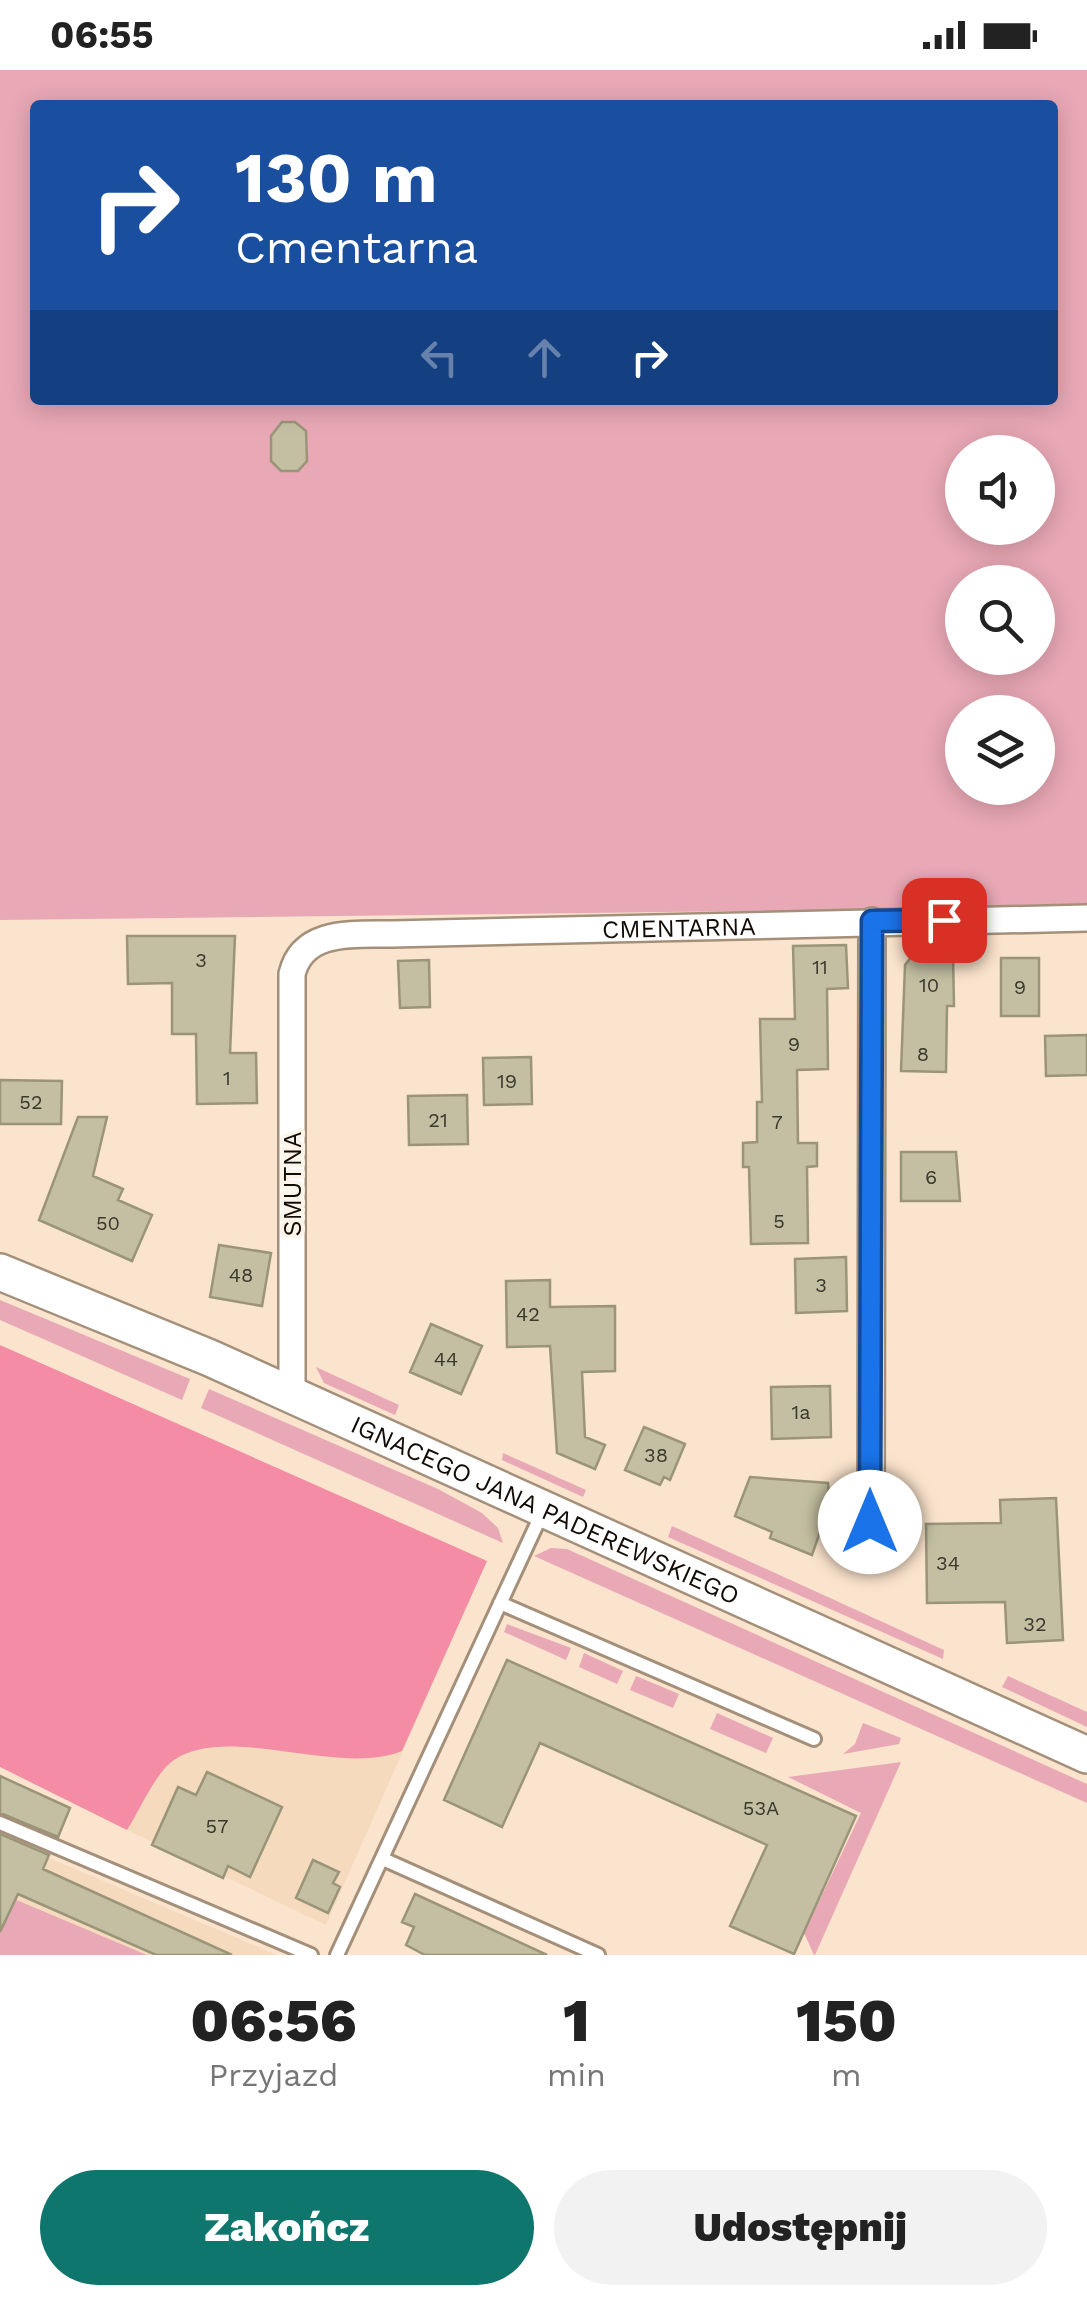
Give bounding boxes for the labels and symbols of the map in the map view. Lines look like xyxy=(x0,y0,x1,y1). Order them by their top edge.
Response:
pin xyxy=(902,878,987,963)
street label: CMENTARNA xyxy=(602,912,756,944)
house number: 3 xyxy=(195,948,207,972)
house number: 11 xyxy=(812,955,828,979)
house number: 10 xyxy=(919,973,939,997)
house number: 9 xyxy=(1014,975,1026,999)
house number: 9 xyxy=(788,1032,800,1056)
house number: 8 xyxy=(917,1042,929,1066)
house number: 1 xyxy=(223,1066,231,1090)
house number: 19 xyxy=(497,1069,517,1093)
house number: 52 xyxy=(19,1090,43,1114)
house number: 21 xyxy=(428,1108,448,1132)
house number: 7 xyxy=(771,1110,783,1134)
street label: SMUTNA xyxy=(278,1131,307,1237)
house number: 6 xyxy=(925,1165,937,1189)
house number: 5 xyxy=(773,1209,785,1233)
house number: 50 xyxy=(96,1211,120,1235)
house number: 48 xyxy=(229,1263,253,1287)
house number: 3 xyxy=(815,1273,827,1297)
house number: 42 xyxy=(516,1302,540,1326)
house number: 44 xyxy=(434,1347,458,1371)
house number: 1a xyxy=(791,1400,811,1424)
street label: IGNACEGO JANA PADEREWSKIEGO xyxy=(346,1410,744,1611)
house number: 38 xyxy=(644,1443,668,1467)
position arrow xyxy=(818,1470,922,1574)
house number: 34 xyxy=(936,1551,960,1575)
house number: 32 xyxy=(1023,1612,1047,1636)
house number: 53A xyxy=(743,1796,779,1820)
house number: 57 xyxy=(206,1814,228,1838)

